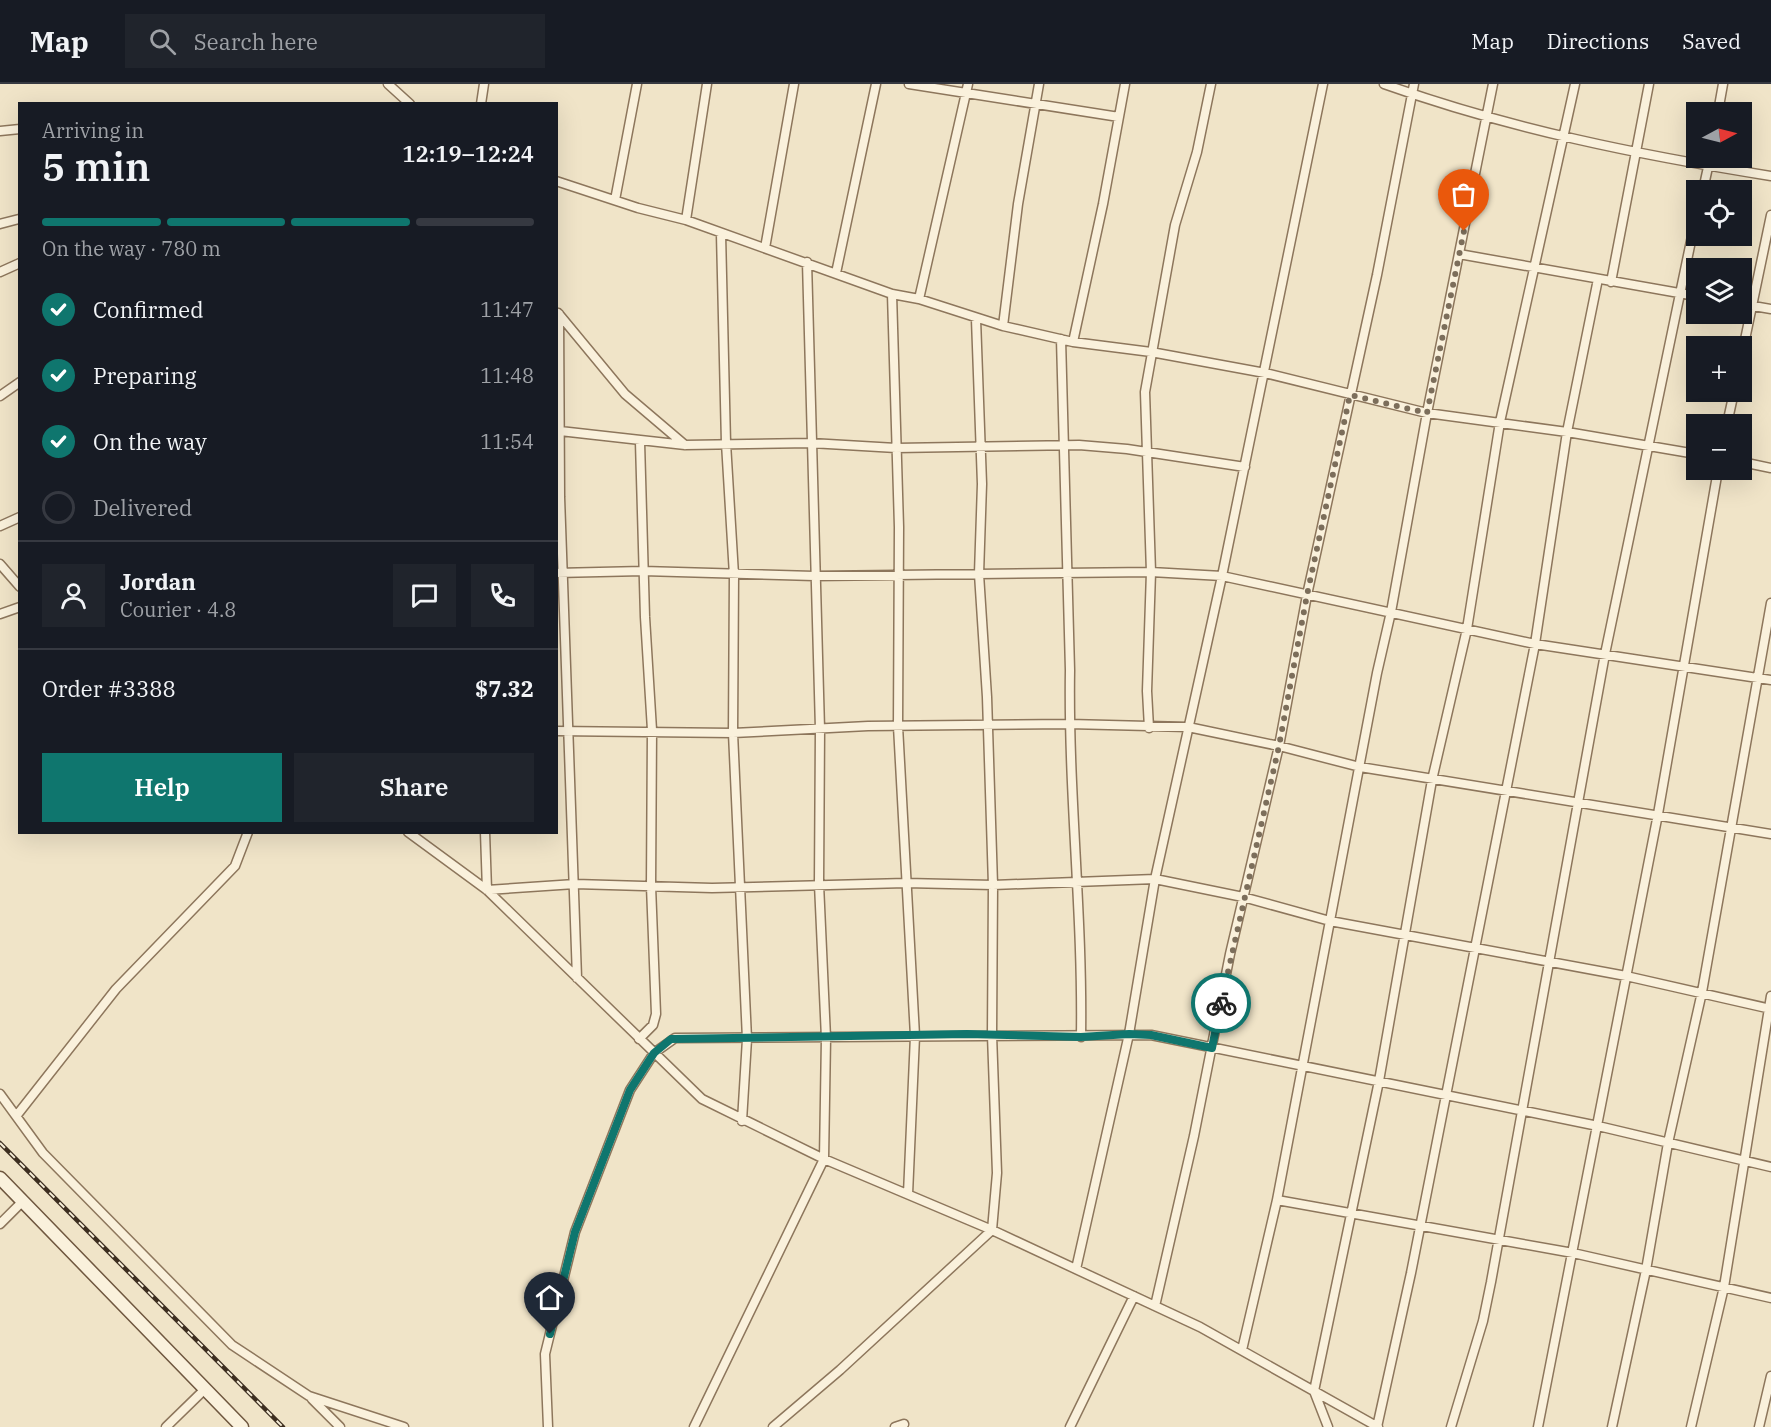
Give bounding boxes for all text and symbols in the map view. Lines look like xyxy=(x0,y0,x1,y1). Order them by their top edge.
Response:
search box xyxy=(125,14,545,68)
text: Map xyxy=(30,23,89,60)
icon: search xyxy=(146,25,179,58)
text: Search here xyxy=(194,27,318,56)
text: Map xyxy=(1471,27,1514,55)
text: Directions xyxy=(1547,27,1649,55)
text: Saved xyxy=(1682,27,1741,55)
north arrow xyxy=(1686,102,1752,168)
map controls xyxy=(1686,102,1752,480)
text: Arriving in xyxy=(42,117,144,144)
text: 12:19–12:24 xyxy=(402,139,534,168)
text: 5 min xyxy=(42,141,150,192)
pin xyxy=(1438,169,1489,231)
icon: bag xyxy=(1447,178,1480,211)
button: locate xyxy=(1686,180,1752,246)
text: On the way · 780 m xyxy=(42,235,221,262)
button: layers xyxy=(1686,258,1752,324)
icon: check xyxy=(42,293,75,326)
text: Confirmed xyxy=(93,295,204,324)
text: 11:47 xyxy=(480,296,534,323)
button: + xyxy=(1686,336,1752,402)
icon: check xyxy=(42,359,75,392)
text: Preparing xyxy=(93,361,197,390)
text: 11:48 xyxy=(480,362,534,389)
button: − xyxy=(1686,414,1752,480)
icon: check xyxy=(42,425,75,458)
text: On the way xyxy=(93,427,207,456)
text: 11:54 xyxy=(480,428,534,455)
text: Delivered xyxy=(93,493,192,522)
button: person xyxy=(42,564,105,627)
button: chat xyxy=(393,564,456,627)
button: phone xyxy=(471,564,534,627)
text: Jordan xyxy=(120,567,196,596)
text: Courier · 4.8 xyxy=(120,596,236,623)
text: Order #3388 xyxy=(42,674,176,703)
text: $7.32 xyxy=(475,674,534,703)
button: Help xyxy=(42,753,282,822)
button: Share xyxy=(294,753,534,822)
courier xyxy=(1191,973,1251,1033)
icon: bike xyxy=(1205,987,1238,1020)
pin xyxy=(524,1272,575,1334)
icon: home xyxy=(533,1281,566,1314)

